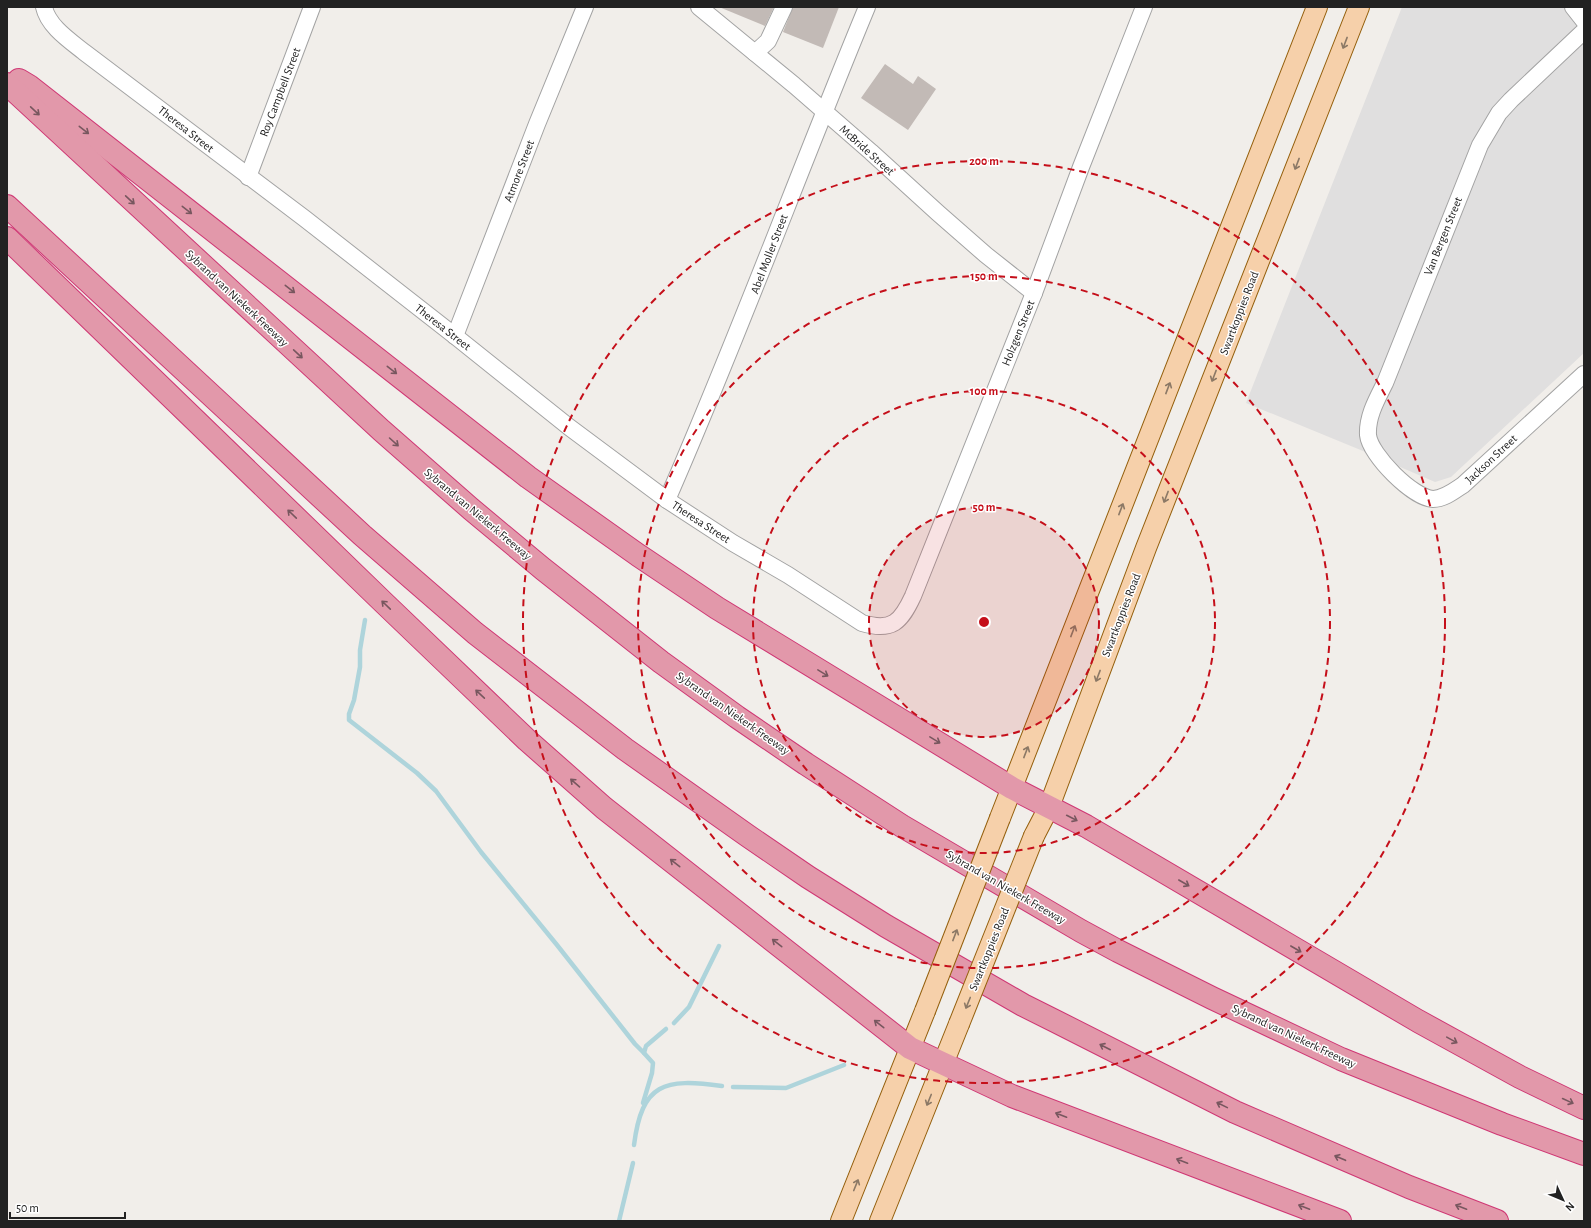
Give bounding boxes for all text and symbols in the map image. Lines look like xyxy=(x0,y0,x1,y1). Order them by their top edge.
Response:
one-way arrow xyxy=(1341,37,1348,49)
street label: Roy Campbell Street xyxy=(258,46,303,139)
street label: Theresa Street xyxy=(156,104,216,155)
one-way arrow xyxy=(30,106,40,116)
street label: McBride Street xyxy=(838,123,897,178)
one-way arrow xyxy=(79,125,90,134)
street label: Atmore Street xyxy=(502,138,536,204)
text: 200 m xyxy=(969,155,999,167)
one-way arrow xyxy=(1293,158,1301,170)
one-way arrow xyxy=(125,195,136,204)
street label: Van Bergen Street xyxy=(1422,195,1464,277)
one-way arrow xyxy=(181,206,192,214)
street label: Abel Moller Street xyxy=(748,212,790,295)
street label: Sybrand van Niekerk Freeway xyxy=(183,247,291,349)
text: 150 m xyxy=(970,270,998,282)
street label: Swartkoppies Road xyxy=(1218,270,1260,356)
one-way arrow xyxy=(284,285,295,294)
street label: Holzgen Street xyxy=(999,298,1037,368)
street label: Theresa Street xyxy=(413,302,473,353)
one-way arrow xyxy=(293,350,303,359)
one-way arrow xyxy=(386,366,397,374)
one-way arrow xyxy=(1209,370,1217,382)
one-way arrow xyxy=(1164,383,1172,395)
text: 100 m xyxy=(970,385,998,397)
street label: Jackson Street xyxy=(1463,432,1519,486)
one-way arrow xyxy=(389,437,399,447)
street label: Sybrand van Niekerk Freeway xyxy=(422,466,534,563)
one-way arrow xyxy=(1162,491,1170,503)
street label: Theresa Street xyxy=(670,499,733,545)
text: 50 m xyxy=(973,501,996,513)
one-way arrow xyxy=(1117,504,1125,516)
one-way arrow xyxy=(287,510,297,519)
street label: Swartkoppies Road xyxy=(1100,572,1142,658)
one-way arrow xyxy=(381,600,391,609)
centre of rings xyxy=(977,615,991,629)
one-way arrow xyxy=(1070,625,1078,637)
street label: Sybrand van Niekerk Freeway xyxy=(673,669,792,758)
one-way arrow xyxy=(817,669,829,677)
one-way arrow xyxy=(1094,669,1102,681)
one-way arrow xyxy=(475,689,485,699)
one-way arrow xyxy=(929,736,940,744)
one-way arrow xyxy=(1023,746,1031,758)
one-way arrow xyxy=(570,778,580,787)
one-way arrow xyxy=(1065,815,1077,822)
street label: Sybrand van Niekerk Freeway xyxy=(944,848,1068,927)
one-way arrow xyxy=(669,859,680,868)
one-way arrow xyxy=(1178,880,1190,888)
street label: Swartkoppies Road xyxy=(967,906,1011,992)
one-way arrow xyxy=(951,930,959,942)
one-way arrow xyxy=(771,939,782,948)
one-way arrow xyxy=(1290,946,1302,954)
one-way arrow xyxy=(963,996,971,1008)
street label: Sybrand van Niekerk Freeway xyxy=(1230,1002,1358,1071)
one-way arrow xyxy=(874,1019,885,1028)
one-way arrow xyxy=(1446,1037,1458,1045)
one-way arrow xyxy=(1099,1043,1111,1050)
one-way arrow xyxy=(924,1093,932,1105)
one-way arrow xyxy=(1561,1098,1573,1105)
one-way arrow xyxy=(1216,1101,1228,1108)
one-way arrow xyxy=(1055,1110,1067,1118)
one-way arrow xyxy=(1335,1154,1347,1161)
one-way arrow xyxy=(1177,1156,1189,1164)
one-way arrow xyxy=(852,1179,860,1191)
north arrow xyxy=(1543,1180,1583,1220)
scale bar xyxy=(10,1194,125,1220)
text: N xyxy=(1563,1200,1576,1213)
text: 50 m xyxy=(16,1202,39,1214)
one-way arrow xyxy=(1298,1203,1310,1211)
one-way arrow xyxy=(1455,1203,1467,1211)

